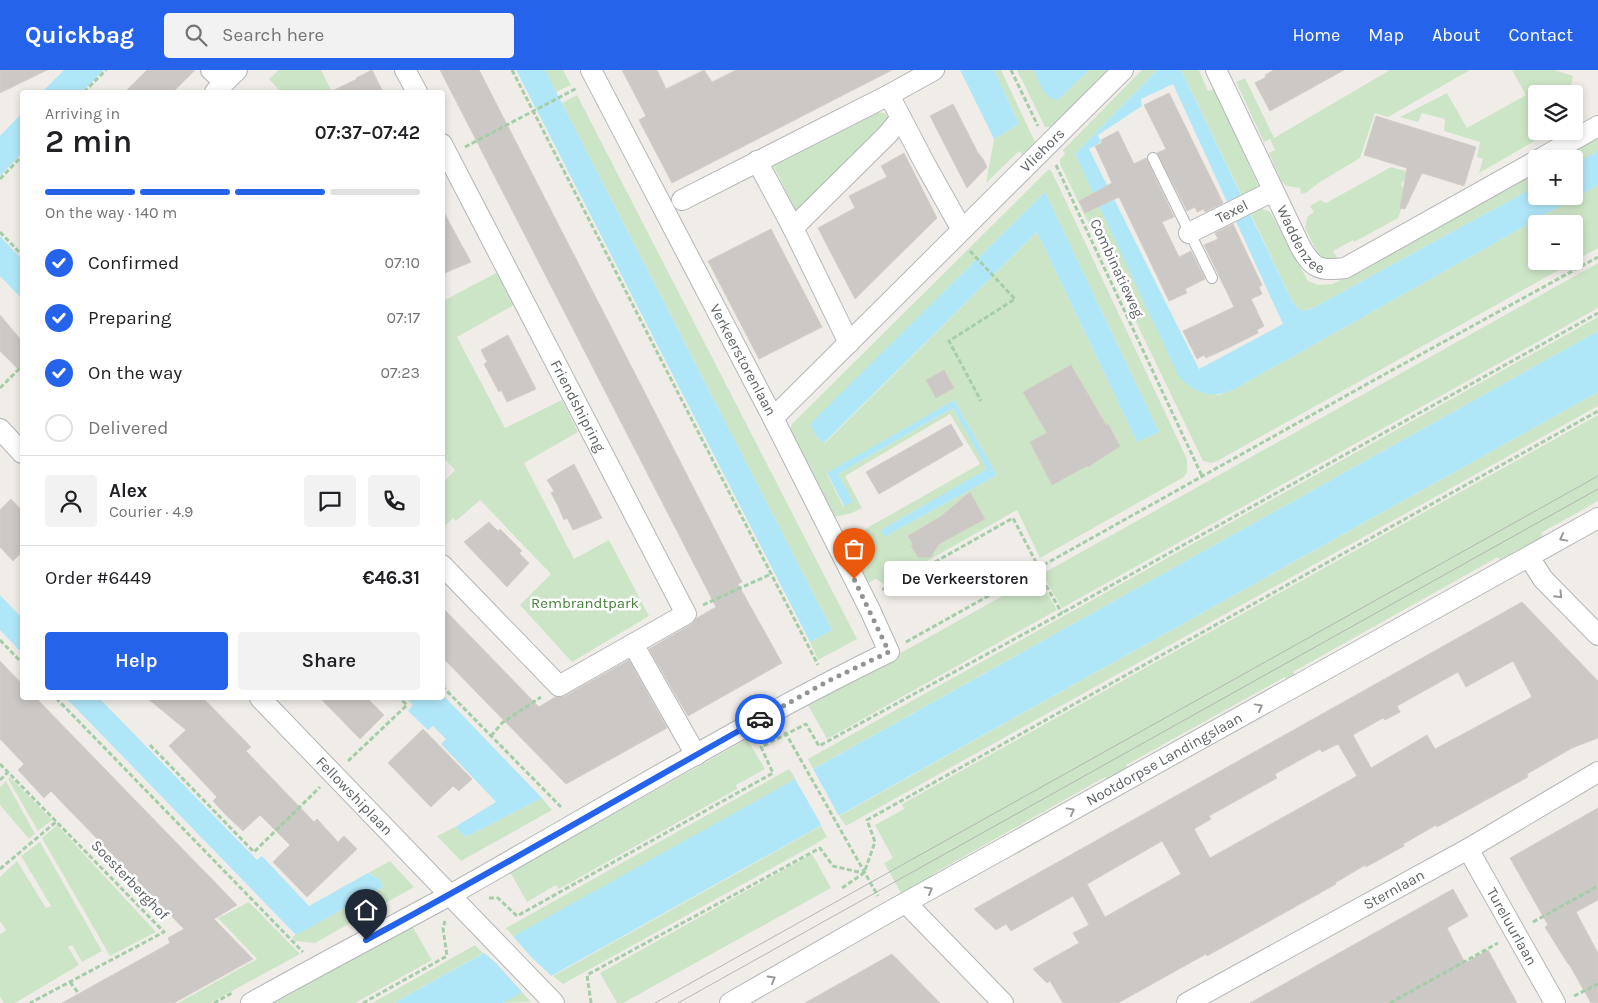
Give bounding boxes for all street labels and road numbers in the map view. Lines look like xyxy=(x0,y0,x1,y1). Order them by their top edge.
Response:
street label: Vliehors xyxy=(1016,124,1068,176)
street label: Texel xyxy=(1213,196,1251,227)
street label: Waddenzee xyxy=(1273,202,1327,277)
street label: Combinatieweg xyxy=(1086,216,1148,321)
street label: Verkeerstorenlaan xyxy=(706,301,780,419)
street label: Friendshipring xyxy=(547,357,609,455)
street label: Nootdorpse Landingslaan xyxy=(1083,708,1245,810)
street label: Fellowshiplaan xyxy=(312,753,396,839)
street label: Soesterberghof xyxy=(87,836,173,924)
street label: Sternlaan xyxy=(1360,866,1428,914)
street label: Tureluurlaan xyxy=(1483,884,1541,969)

